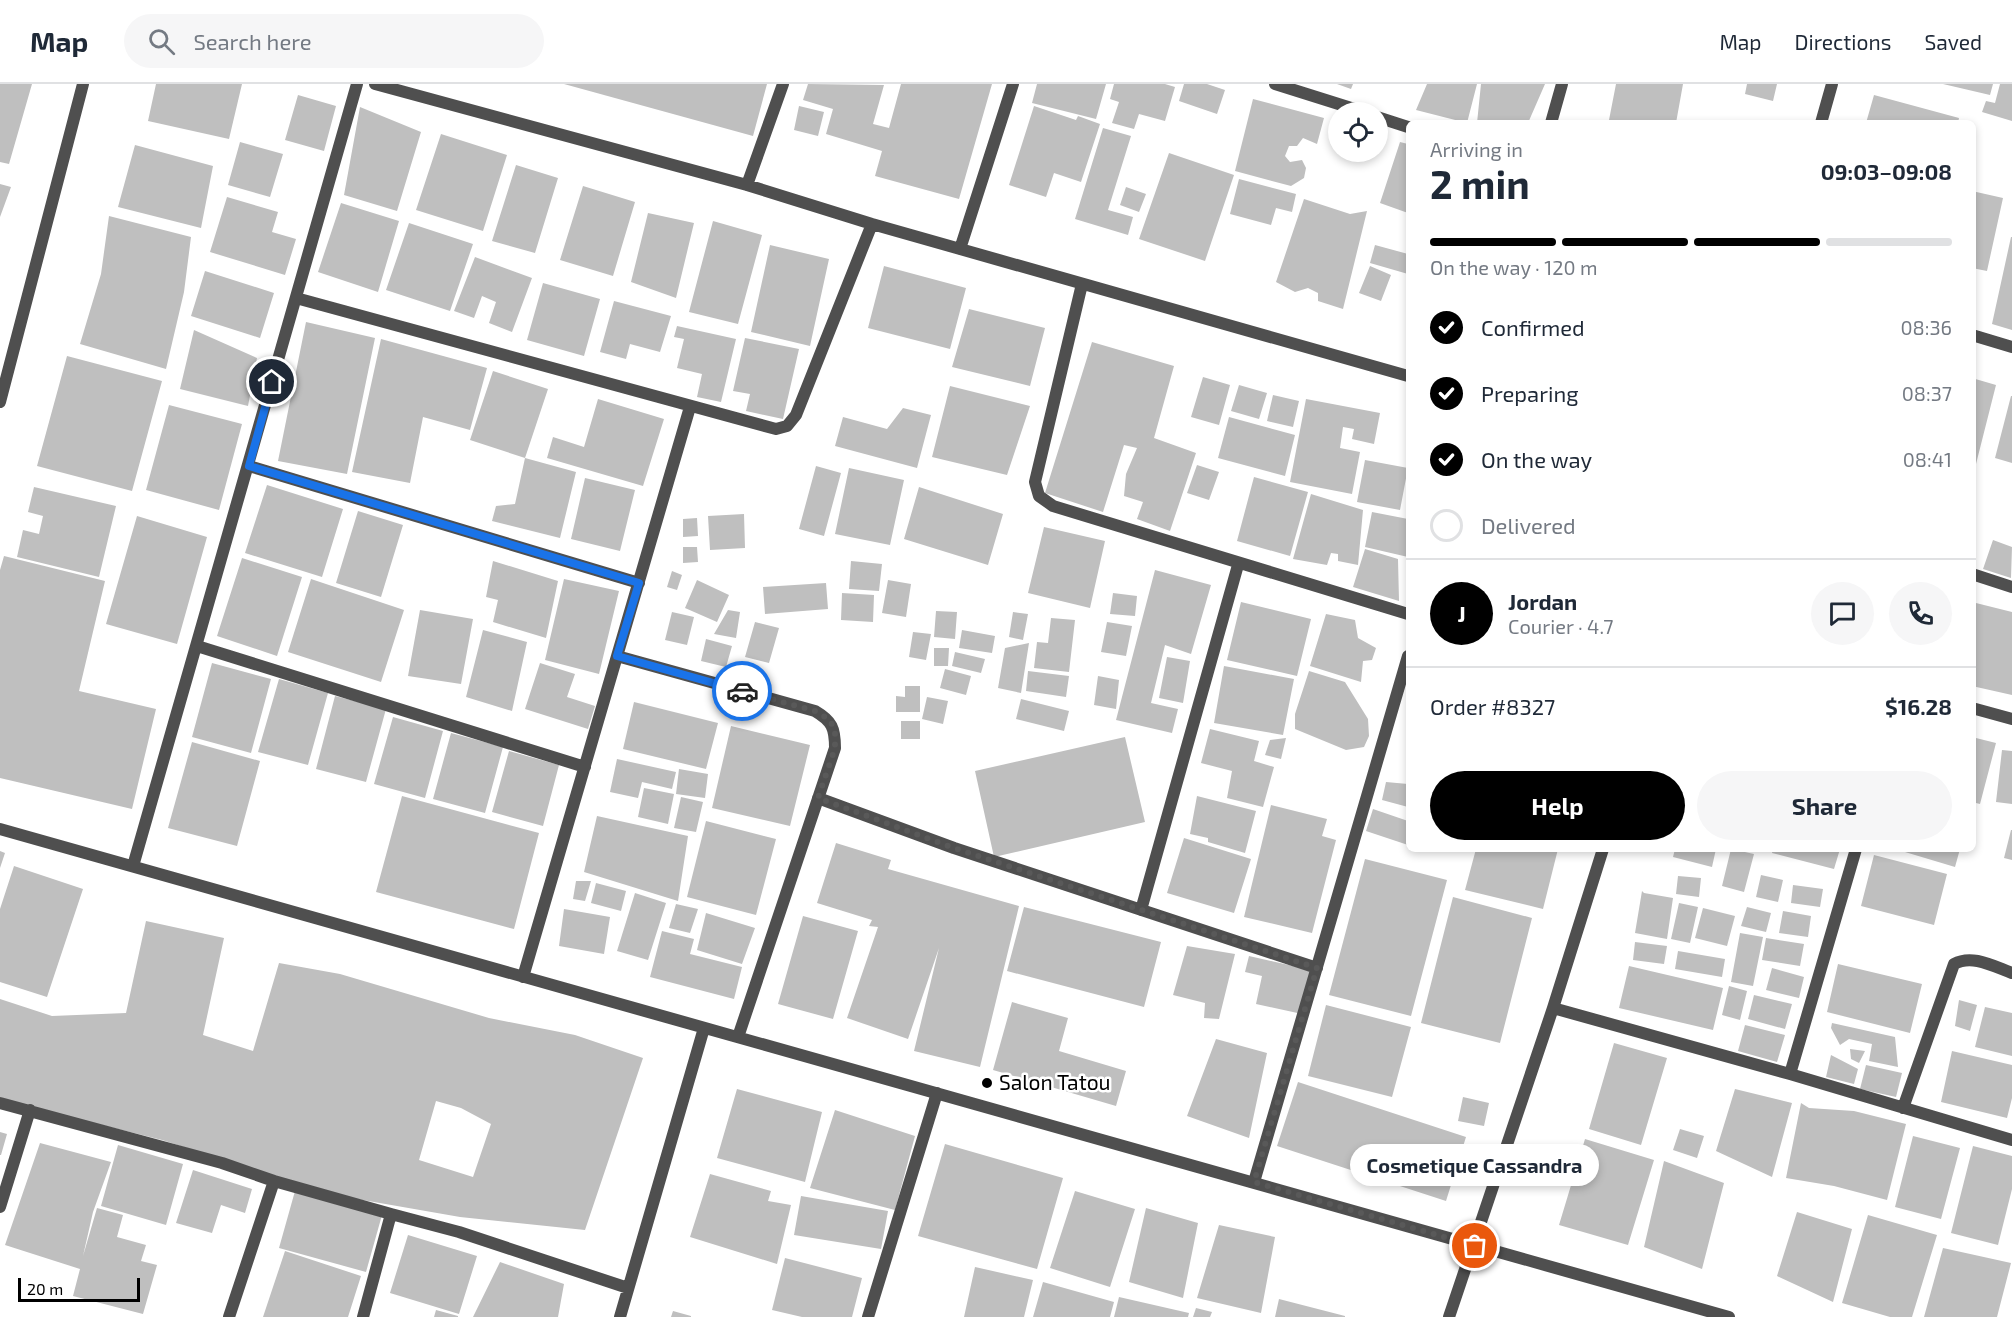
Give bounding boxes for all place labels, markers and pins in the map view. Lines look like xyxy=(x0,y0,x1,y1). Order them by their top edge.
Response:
pin xyxy=(246,356,297,407)
place label: Salon Tatou xyxy=(999,1069,1111,1094)
marker: Salon Tatou xyxy=(980,1076,994,1090)
callout: Cosmetique Cassandra xyxy=(1350,1144,1600,1186)
pin xyxy=(1449,1220,1500,1271)

